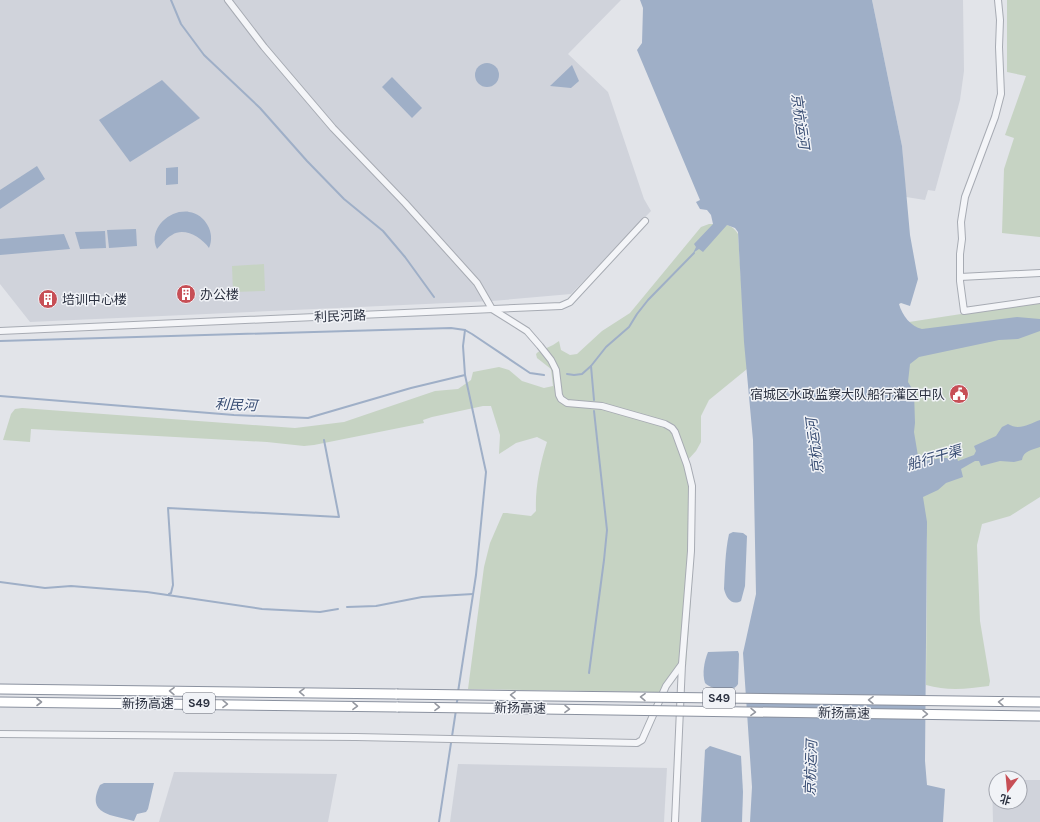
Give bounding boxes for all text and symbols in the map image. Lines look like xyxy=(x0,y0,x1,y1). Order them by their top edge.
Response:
water label: 京杭运河 xyxy=(788,92,813,153)
building icon: 办公楼 xyxy=(175,283,197,305)
place label: 办公楼 xyxy=(200,287,239,302)
building icon: 培训中心楼 xyxy=(37,288,59,310)
place label: 培训中心楼 xyxy=(62,292,127,307)
street label: 利民河路 xyxy=(314,308,366,324)
public building icon: 宿城区水政监察大队船行灌区中队 xyxy=(948,383,970,405)
place label: 宿城区水政监察大队船行灌区中队 xyxy=(750,387,945,402)
water label: 利民河 xyxy=(215,395,260,415)
water label: 京杭运河 xyxy=(803,414,827,475)
water label: 船行干渠 xyxy=(905,442,965,474)
one-way arrow xyxy=(169,687,175,695)
one-way arrow xyxy=(299,688,305,697)
road number: S49 xyxy=(703,688,735,708)
one-way arrow xyxy=(510,691,516,699)
road number: S49 xyxy=(183,693,215,713)
one-way arrow xyxy=(640,693,646,701)
street label: 新扬高速 xyxy=(122,696,174,711)
one-way arrow xyxy=(868,696,874,704)
one-way arrow xyxy=(998,697,1004,706)
one-way arrow xyxy=(36,698,42,706)
one-way arrow xyxy=(222,699,228,708)
street label: 新扬高速 xyxy=(494,700,546,716)
one-way arrow xyxy=(352,702,358,710)
one-way arrow xyxy=(434,703,440,711)
one-way arrow xyxy=(564,705,570,713)
street label: 新扬高速 xyxy=(818,705,870,721)
one-way arrow xyxy=(750,708,756,716)
one-way arrow xyxy=(922,710,928,718)
water label: 京杭运河 xyxy=(802,737,821,796)
north arrow xyxy=(988,770,1028,810)
text: 北 xyxy=(998,791,1012,807)

